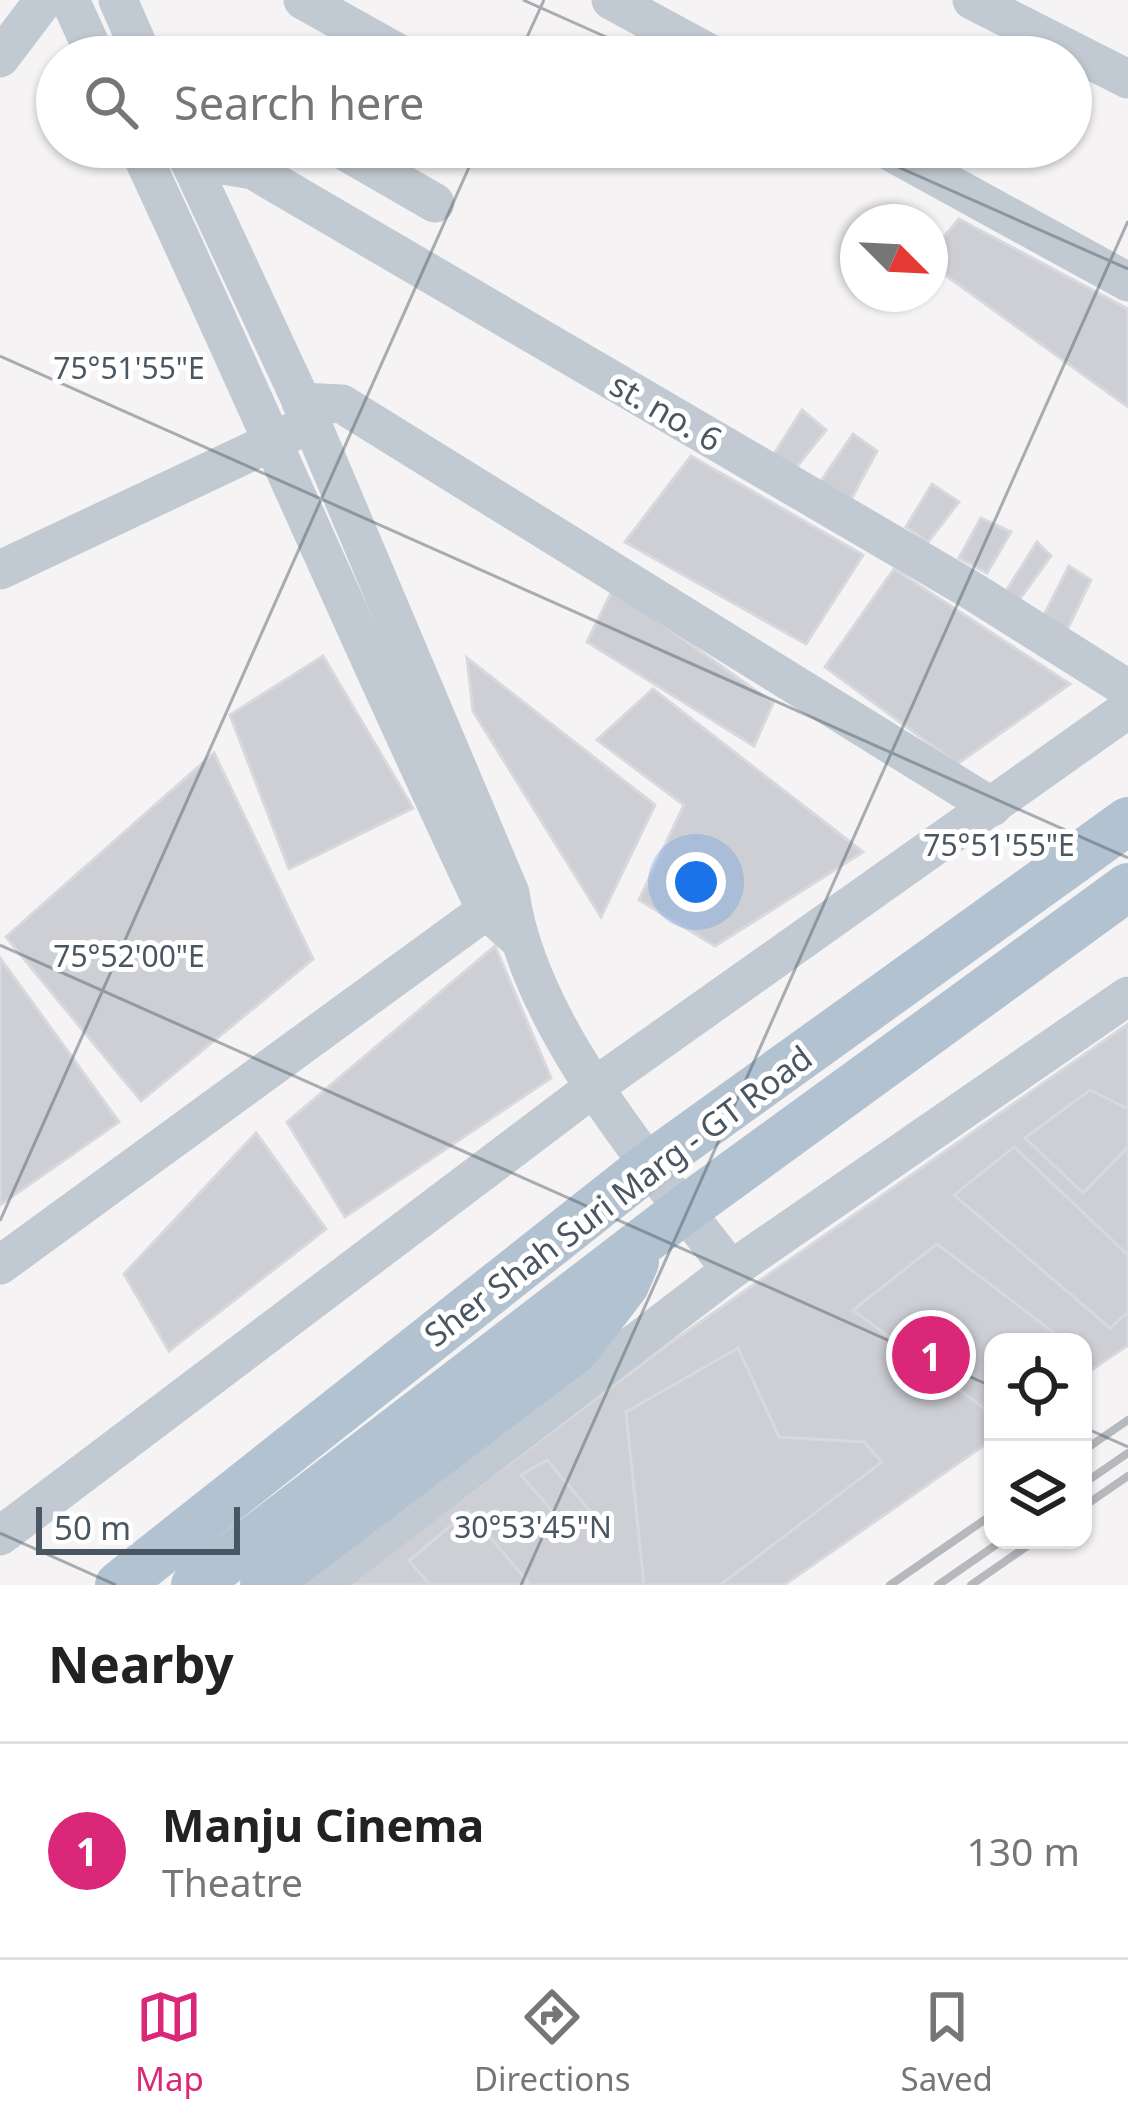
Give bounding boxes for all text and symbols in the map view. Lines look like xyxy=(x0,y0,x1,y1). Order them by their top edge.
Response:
search box xyxy=(36,36,1092,168)
icon: search xyxy=(78,69,144,135)
text: Search here xyxy=(174,72,424,133)
north arrow xyxy=(840,204,948,312)
text: 75°51'55"E xyxy=(53,347,205,388)
street label: st. no. 6 xyxy=(602,362,730,462)
text: 75°51'55"E xyxy=(923,824,1075,865)
your location xyxy=(666,852,726,912)
text: 75°52'00"E xyxy=(53,935,205,976)
street label: Sher Shah Suri Marg - GT Road xyxy=(415,1035,821,1356)
pin: 1 xyxy=(892,1310,970,1400)
map controls xyxy=(984,1333,1092,1549)
button: locate xyxy=(984,1333,1092,1441)
button: layers xyxy=(984,1441,1092,1549)
scale bar xyxy=(36,1501,240,1554)
text: 50 m xyxy=(54,1505,131,1550)
text: 30°53'45"N xyxy=(454,1506,612,1547)
text: Nearby xyxy=(48,1628,234,1698)
text: Manju Cinema xyxy=(162,1794,484,1855)
text: 1 xyxy=(76,1824,98,1877)
text: 130 m xyxy=(966,1824,1080,1877)
text: Theatre xyxy=(162,1855,303,1908)
tab: Map xyxy=(135,1984,204,2101)
tab: Directions xyxy=(474,1984,631,2101)
tab: Saved xyxy=(901,1984,993,2101)

